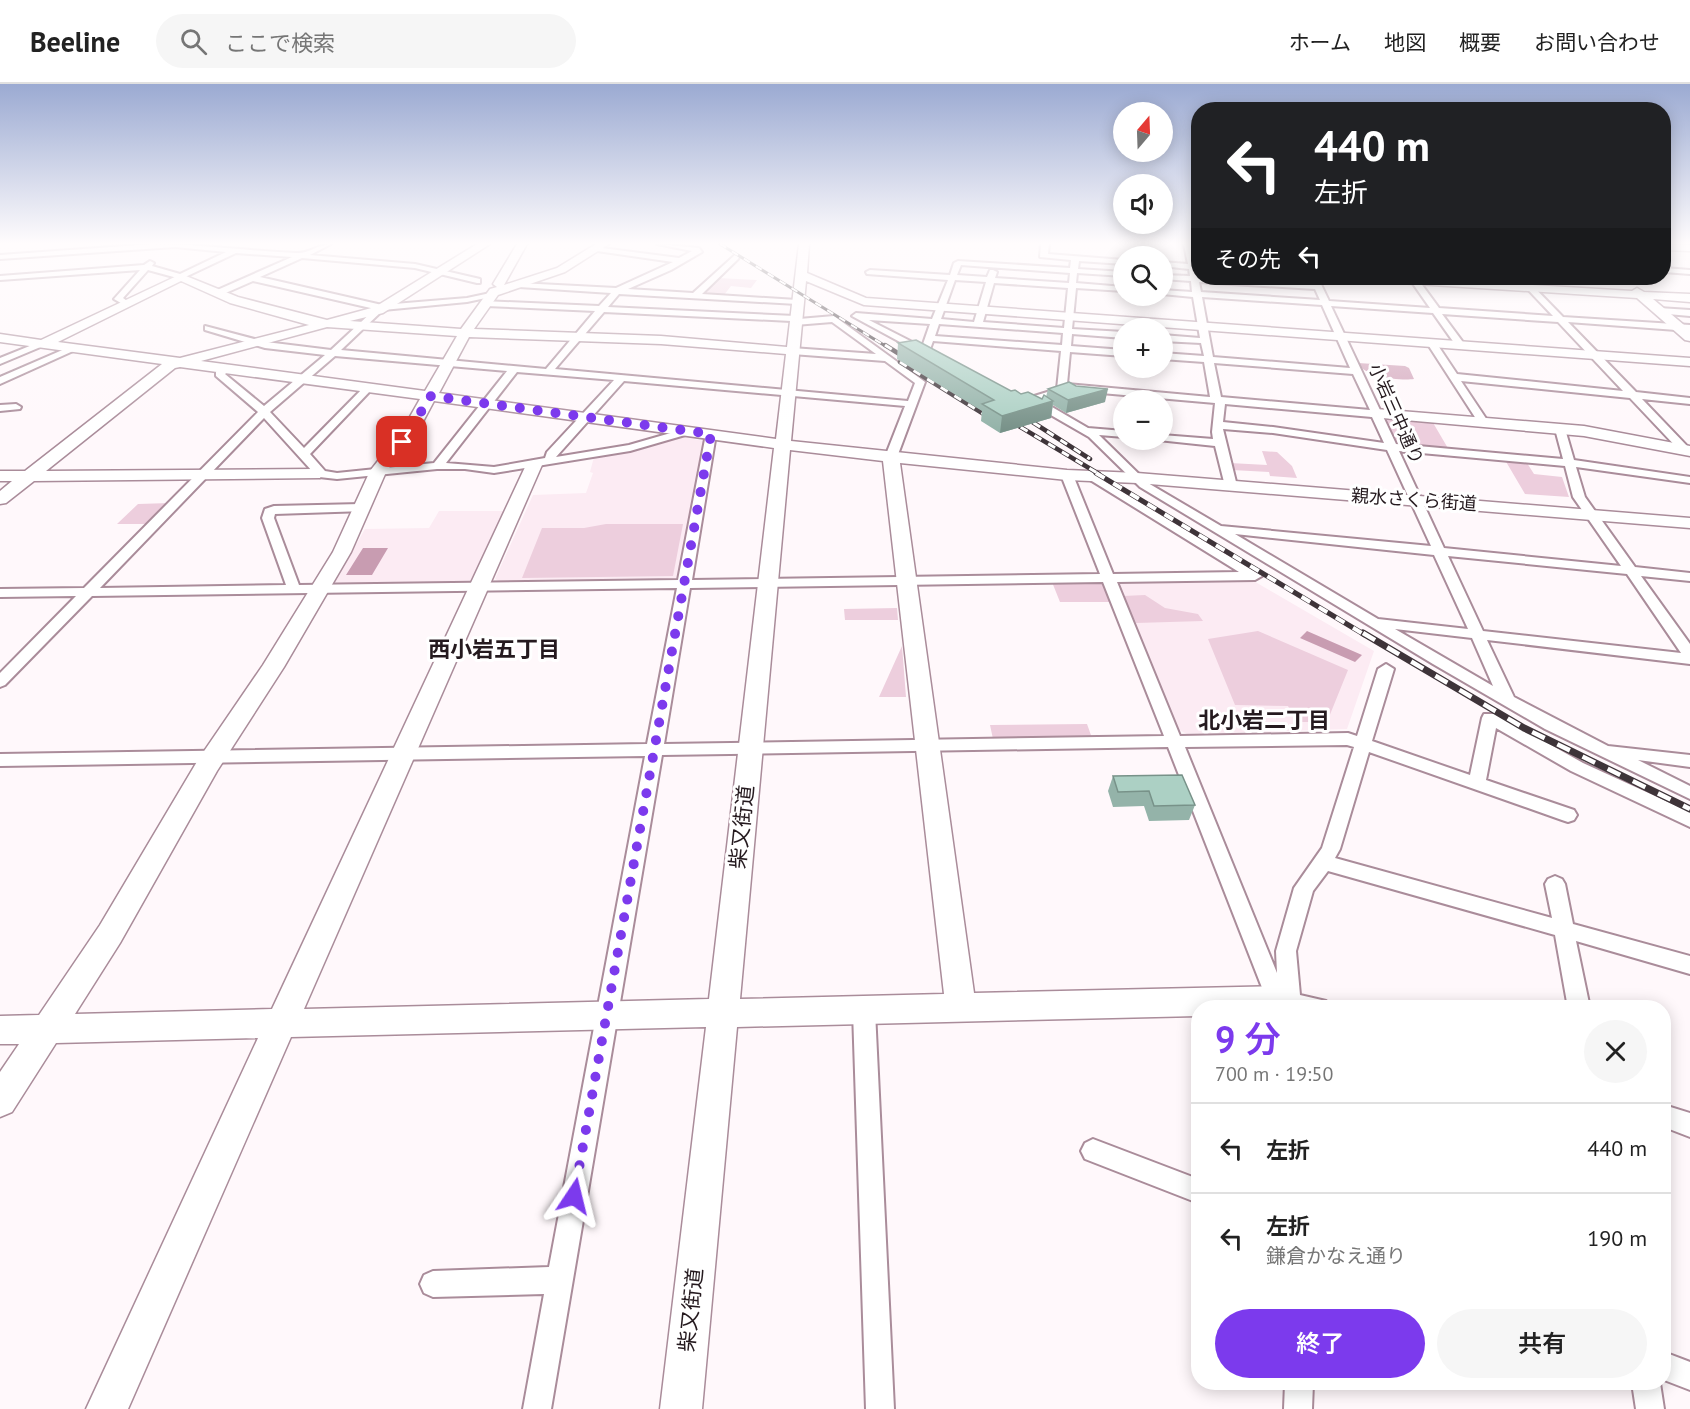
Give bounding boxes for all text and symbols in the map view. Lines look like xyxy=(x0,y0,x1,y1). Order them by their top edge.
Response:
search box xyxy=(156,14,576,68)
text: Beeline xyxy=(30,23,120,60)
icon: search xyxy=(177,25,210,58)
text: ここで検索 xyxy=(225,29,335,57)
text: ホーム xyxy=(1289,29,1351,56)
text: 地図 xyxy=(1384,29,1426,56)
text: 概要 xyxy=(1459,29,1501,56)
text: お問い合わせ xyxy=(1534,29,1660,56)
north arrow xyxy=(1113,102,1173,162)
map controls xyxy=(1113,102,1173,450)
text: 440 m xyxy=(1314,118,1430,173)
icon: left xyxy=(1215,126,1293,204)
button: sound xyxy=(1113,174,1173,234)
text: 左折 xyxy=(1314,175,1368,209)
icon: left xyxy=(1293,240,1326,273)
text: その先 xyxy=(1215,245,1281,273)
button: search xyxy=(1113,246,1173,306)
button: + xyxy=(1113,318,1173,378)
street label: 小岩三中通り xyxy=(1364,360,1429,468)
button: − xyxy=(1113,390,1173,450)
pin xyxy=(376,416,427,467)
icon: arrive xyxy=(385,425,418,458)
street label: 親水さくら街道 xyxy=(1350,484,1478,515)
district label: 西小岩五丁目 xyxy=(428,635,560,663)
district label: 北小岩二丁目 xyxy=(1198,706,1330,734)
street label: 柴又街道 xyxy=(724,784,759,870)
text: 9 分 xyxy=(1215,1015,1281,1062)
button: close xyxy=(1584,1020,1647,1083)
text: 700 m · 19:50 xyxy=(1215,1061,1333,1087)
icon: left xyxy=(1215,1132,1248,1165)
text: 440 m xyxy=(1587,1134,1647,1162)
text: 左折 xyxy=(1266,1136,1310,1164)
position arrow xyxy=(542,1164,606,1228)
text: 左折 xyxy=(1266,1212,1310,1240)
icon: left xyxy=(1215,1222,1248,1255)
text: 190 m xyxy=(1587,1224,1647,1252)
text: 鎌倉かなえ通り xyxy=(1266,1243,1406,1269)
street label: 柴又街道 xyxy=(673,1267,708,1353)
button: 終了 xyxy=(1215,1309,1425,1378)
button: 共有 xyxy=(1437,1309,1647,1378)

